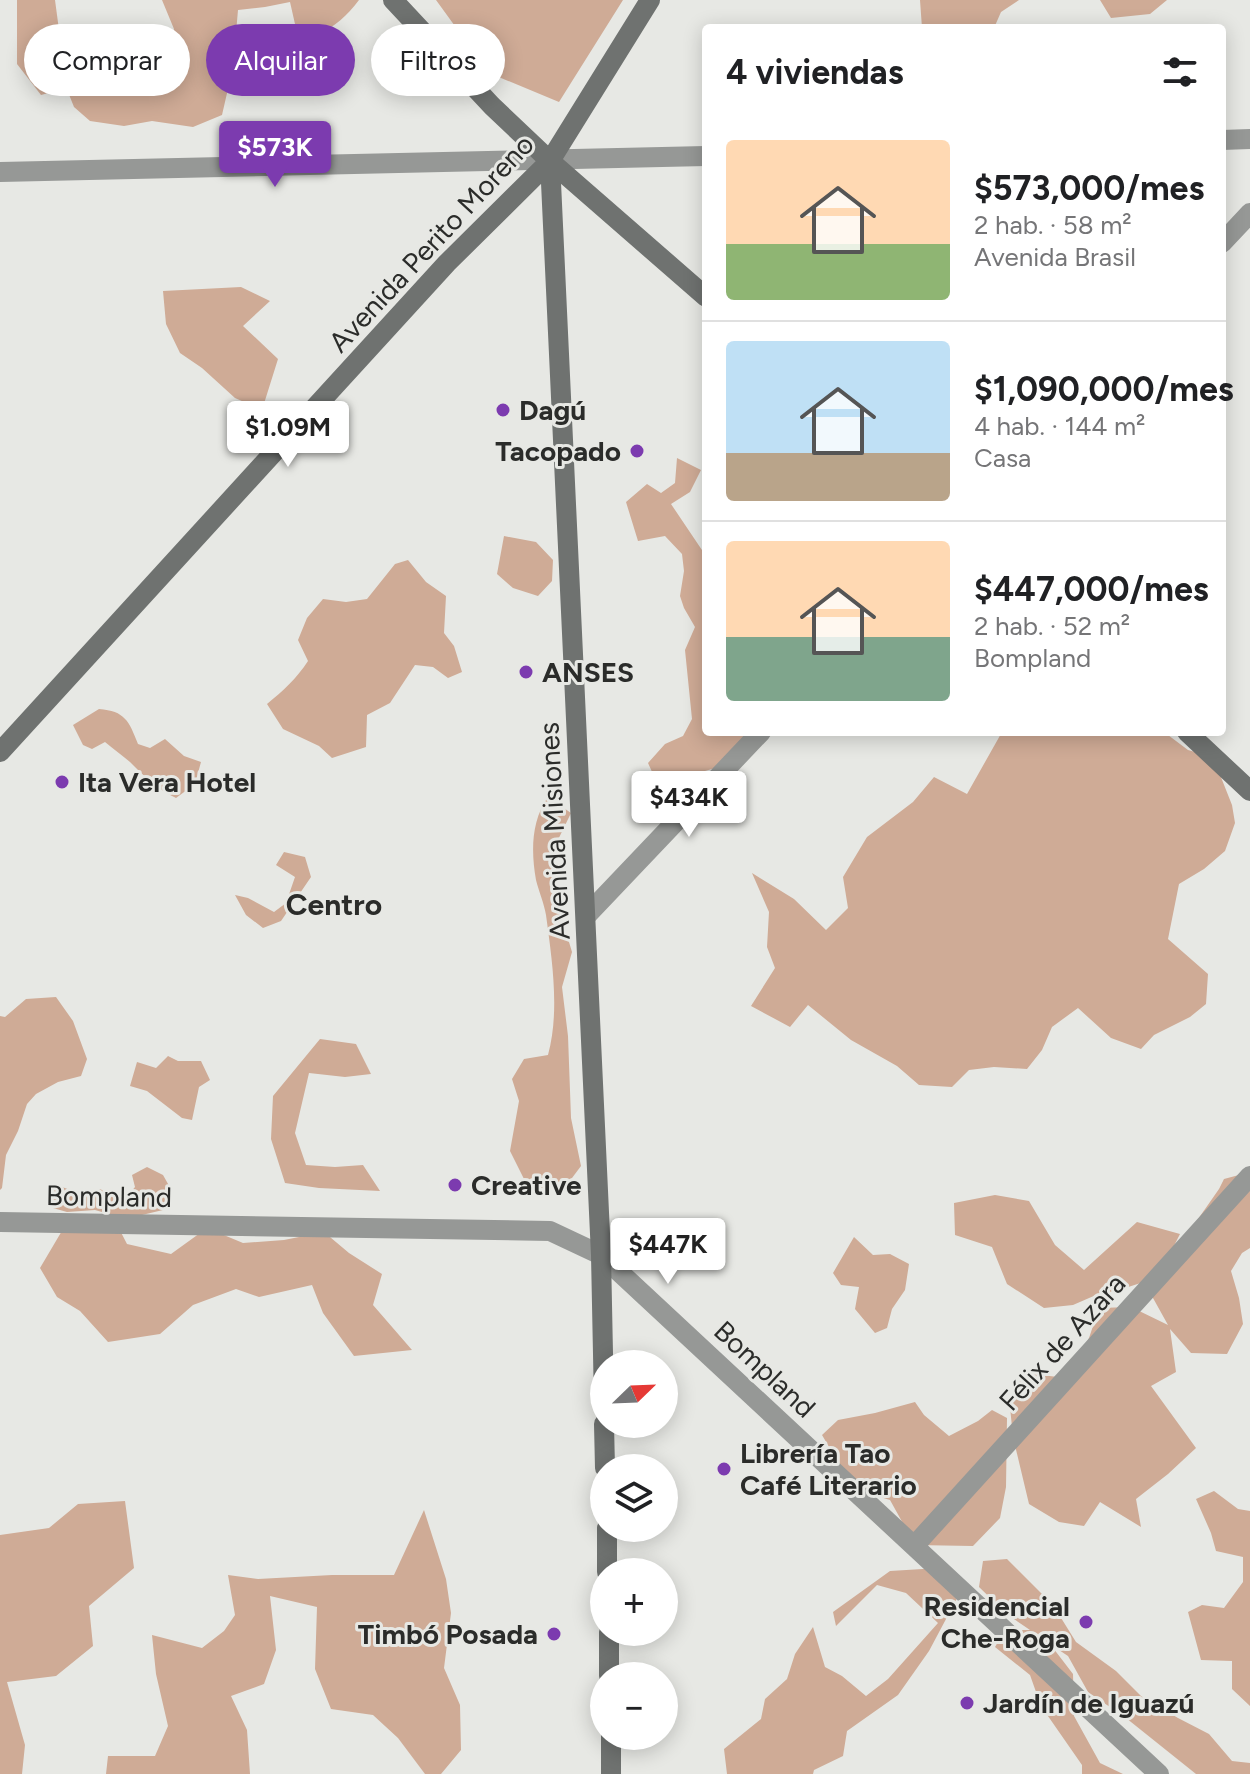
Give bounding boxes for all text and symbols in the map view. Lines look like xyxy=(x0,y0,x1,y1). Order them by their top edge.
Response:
chip: Comprar xyxy=(24,24,190,96)
chip: Alquilar xyxy=(206,24,355,96)
chip: Filtros xyxy=(371,24,505,96)
icon: filters xyxy=(1158,50,1202,94)
text: 4 viviendas xyxy=(726,52,904,93)
pin: $573K xyxy=(219,121,331,189)
street label: Avenida Perito Moreno xyxy=(321,127,541,359)
text: $573K xyxy=(237,131,313,163)
text: $573,000/mes xyxy=(974,168,1204,209)
icon: home xyxy=(790,172,886,268)
text: 2 hab. · 58 m² xyxy=(974,209,1132,241)
text: Avenida Brasil xyxy=(974,241,1136,273)
text: $1,090,000/mes xyxy=(974,369,1234,410)
icon: home xyxy=(790,373,886,469)
place label: Dagú xyxy=(519,393,586,427)
pin: $1.09M xyxy=(223,401,353,469)
marker: Dagú xyxy=(494,401,512,419)
text: 4 hab. · 144 m² xyxy=(974,410,1145,442)
text: $1.09M xyxy=(245,411,331,443)
place label: Tacopado xyxy=(495,434,621,468)
marker: Tacopado xyxy=(628,442,646,460)
text: Casa xyxy=(974,442,1031,474)
text: $447,000/mes xyxy=(974,569,1209,610)
icon: home xyxy=(790,573,886,669)
text: 2 hab. · 52 m² xyxy=(974,610,1130,642)
text: Bompland xyxy=(974,642,1091,674)
place label: ANSES xyxy=(542,655,634,689)
marker: ANSES xyxy=(517,663,535,681)
street label: Avenida Misiones xyxy=(531,721,577,941)
place label: Ita Vera Hotel xyxy=(78,765,256,799)
pin: $434K xyxy=(633,771,745,839)
marker: Ita Vera Hotel xyxy=(53,773,71,791)
text: $434K xyxy=(649,781,729,813)
district label: Centro xyxy=(286,886,382,923)
place label: Creative xyxy=(471,1168,582,1202)
marker: Creative xyxy=(446,1176,464,1194)
street label: Bompland xyxy=(46,1178,172,1214)
pin: $447K xyxy=(612,1218,724,1286)
text: $447K xyxy=(628,1228,708,1260)
street label: Félix de Azara xyxy=(992,1266,1132,1418)
street label: Bompland xyxy=(707,1314,823,1424)
north arrow xyxy=(590,1350,678,1438)
map controls xyxy=(590,1350,678,1750)
place label: Librería Tao Café Literario xyxy=(740,1436,917,1502)
button: layers xyxy=(590,1454,678,1542)
marker: Librería Tao Café Literario xyxy=(715,1460,733,1478)
button: + xyxy=(590,1558,678,1646)
place label: Residencial Che-Roga xyxy=(924,1589,1070,1655)
marker: Residencial Che-Roga xyxy=(1077,1613,1095,1631)
place label: Timbó Posada xyxy=(358,1617,538,1651)
marker: Timbó Posada xyxy=(545,1625,563,1643)
button: − xyxy=(590,1662,678,1750)
place label: Jardín de Iguazú xyxy=(983,1686,1194,1720)
marker: Jardín de Iguazú xyxy=(958,1694,976,1712)

